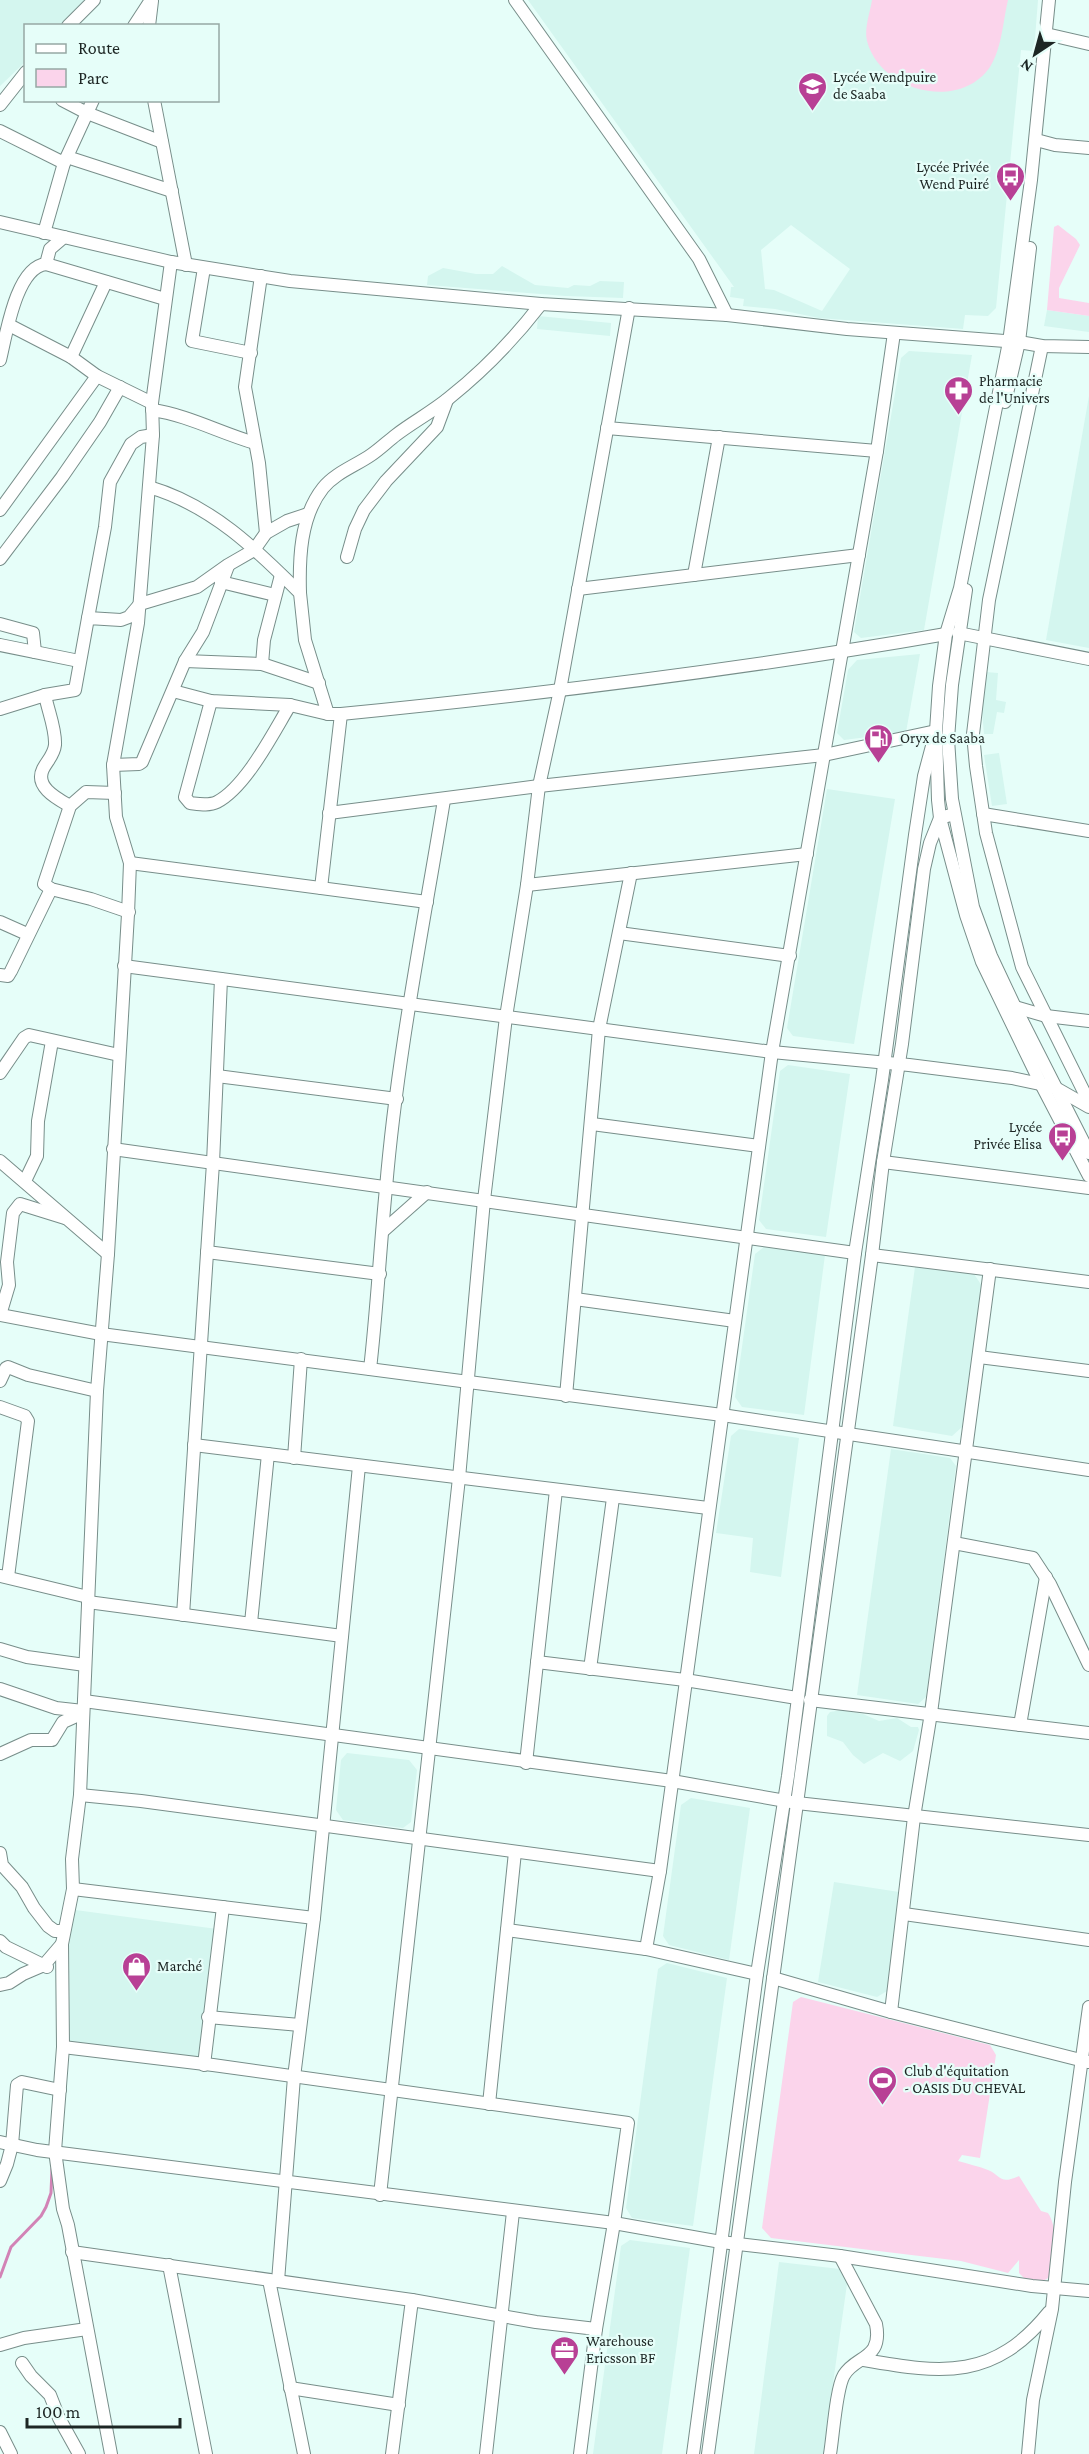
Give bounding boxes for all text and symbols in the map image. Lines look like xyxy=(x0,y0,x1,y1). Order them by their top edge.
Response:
legend xyxy=(24,24,219,102)
north arrow xyxy=(1005,24,1065,84)
text: Route xyxy=(78,38,120,58)
text: N xyxy=(1017,56,1036,76)
text: Parc xyxy=(78,68,109,88)
place label: Lycée Wendpuire de Saaba xyxy=(833,69,937,102)
school or university icon: Lycée Wendpuire de Saaba xyxy=(796,70,828,112)
place label: Lycée Privée Wend Puiré xyxy=(916,159,989,192)
bus stop icon: Lycée Privée Wend Puiré xyxy=(994,160,1026,202)
place label: Pharmacie de l'Univers xyxy=(979,373,1050,406)
pharmacy icon: Pharmacie de l'Univers xyxy=(942,374,974,416)
fuel station icon: Oryx de Saaba xyxy=(863,722,895,764)
place label: Oryx de Saaba xyxy=(900,730,985,747)
place label: Lycée Privée Elisa xyxy=(974,1119,1042,1152)
bus stop icon: Lycée Privée Elisa xyxy=(1047,1120,1079,1162)
shop icon: Marché xyxy=(120,1950,152,1992)
place label: Marché xyxy=(157,1958,203,1974)
place label: Club d'équitation - OASIS DU CHEVAL xyxy=(904,2063,1026,2096)
sports icon: Club d'équitation - OASIS DU CHEVAL xyxy=(867,2064,899,2106)
place label: Warehouse Ericsson BF xyxy=(586,2333,656,2366)
office icon: Warehouse Ericsson BF xyxy=(549,2334,581,2376)
scale bar xyxy=(27,2391,180,2429)
text: 100 m xyxy=(36,2402,81,2422)

